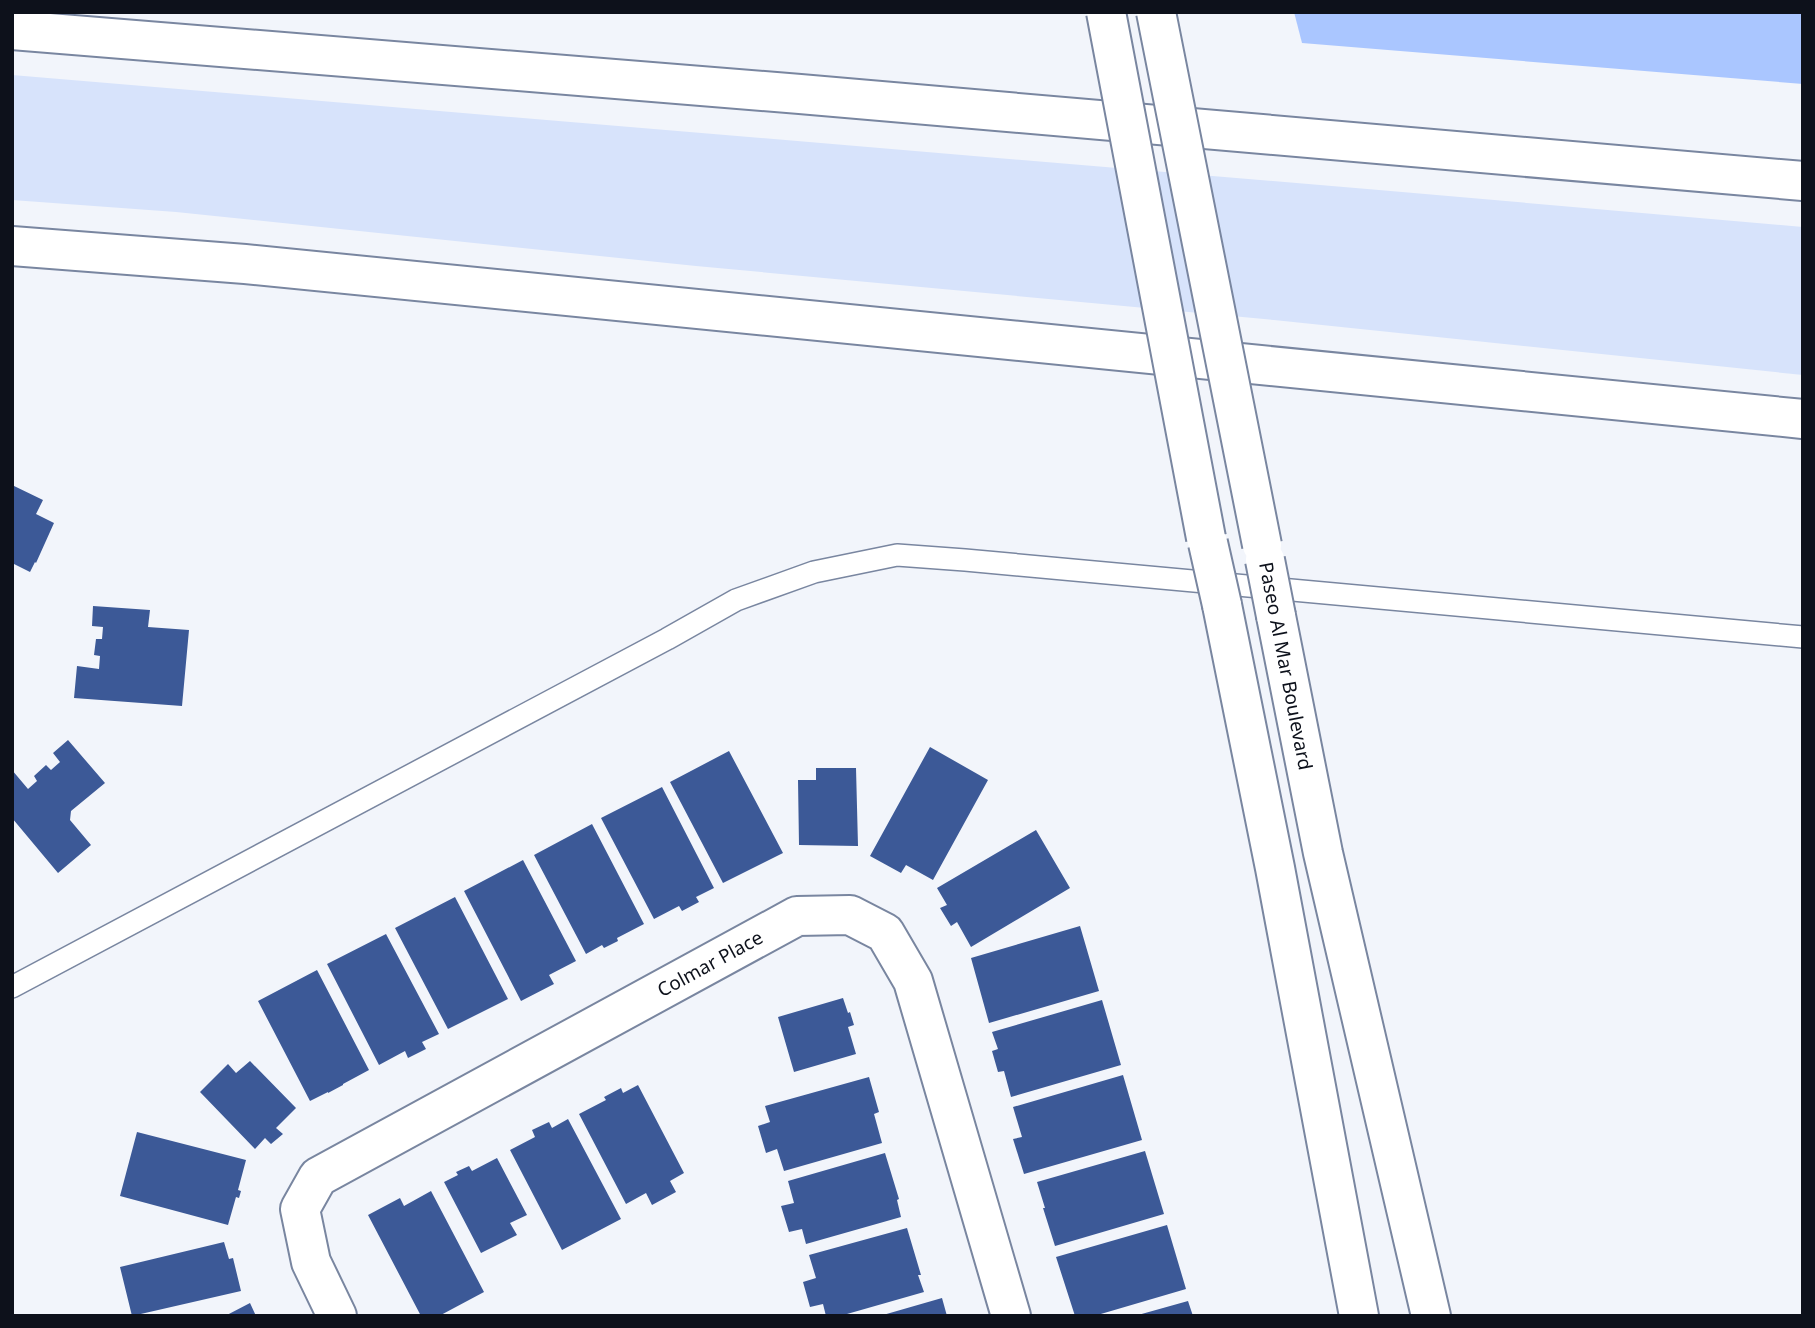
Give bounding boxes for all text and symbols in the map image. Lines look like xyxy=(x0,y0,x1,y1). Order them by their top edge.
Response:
street label: Paseo Al Mar Boulevard xyxy=(1253,560,1319,772)
street label: Colmar Place xyxy=(652,924,767,1003)

